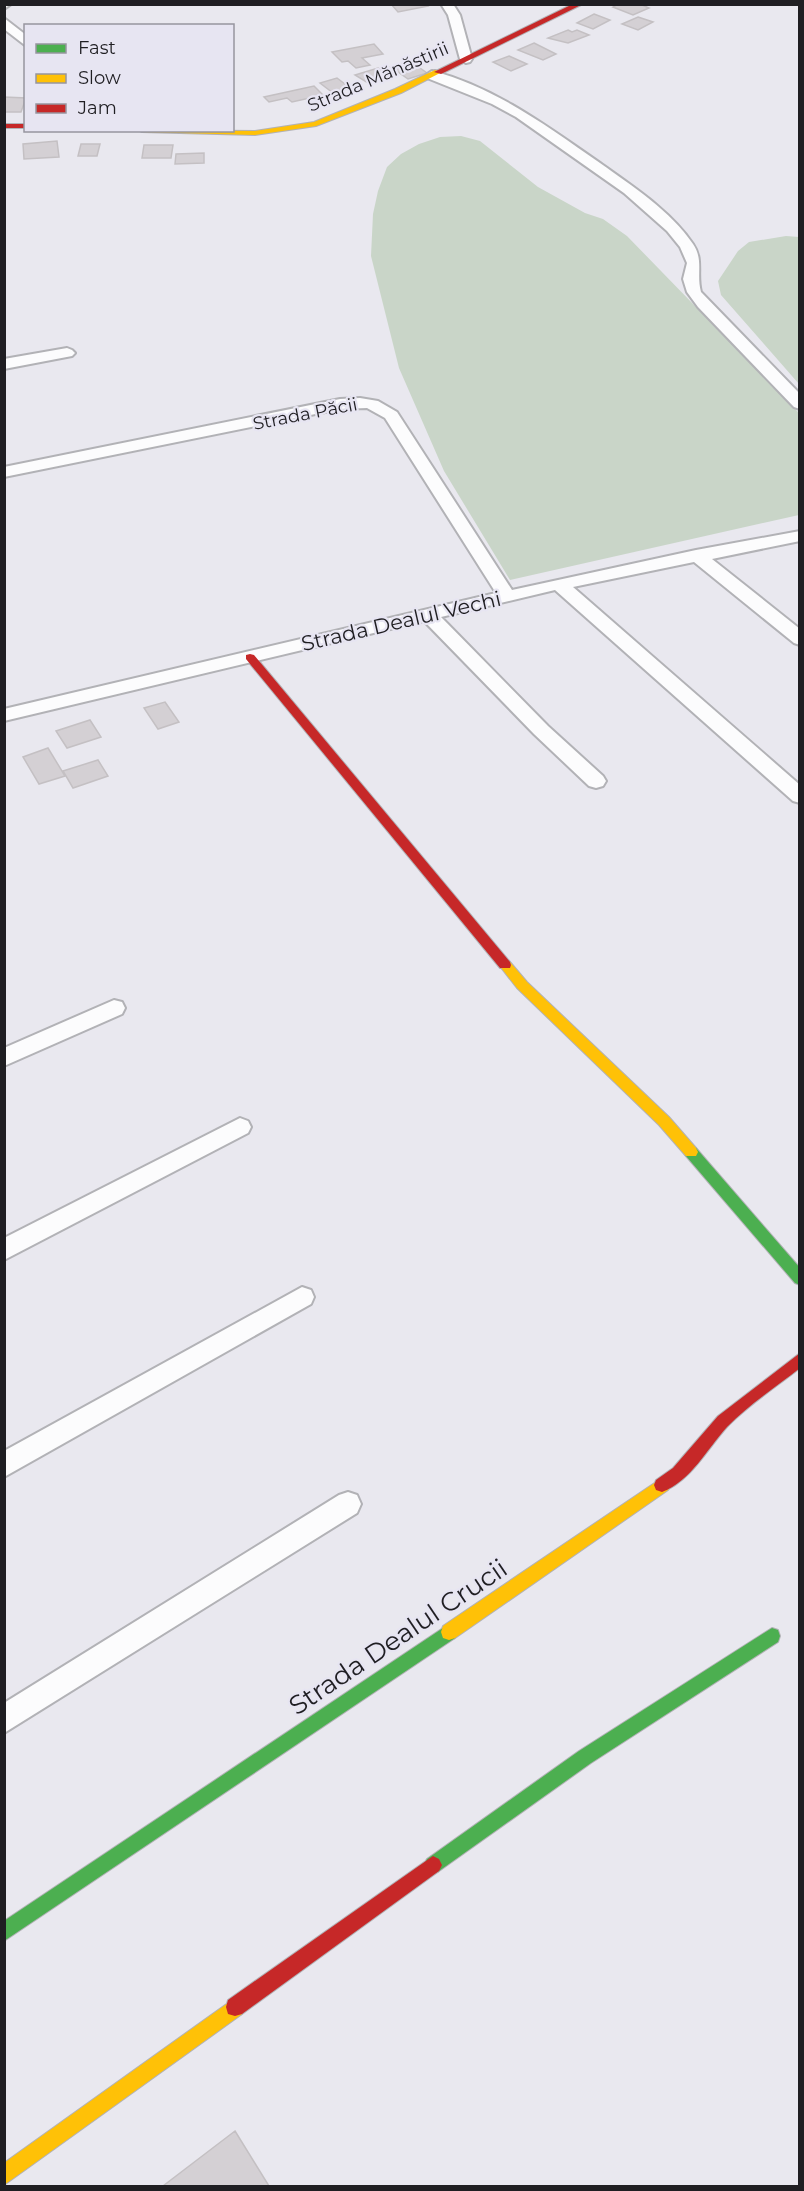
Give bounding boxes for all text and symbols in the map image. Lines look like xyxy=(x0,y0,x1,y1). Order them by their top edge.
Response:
legend xyxy=(24,24,234,132)
text: Fast xyxy=(78,37,116,59)
street label: Strada Mănăstirii xyxy=(304,37,452,117)
text: Slow xyxy=(78,67,121,89)
text: Jam xyxy=(77,97,117,119)
street label: Strada Păcii xyxy=(251,393,359,435)
street label: Strada Dealul Vechi xyxy=(299,586,503,656)
street label: Strada Dealul Crucii xyxy=(283,1552,513,1722)

